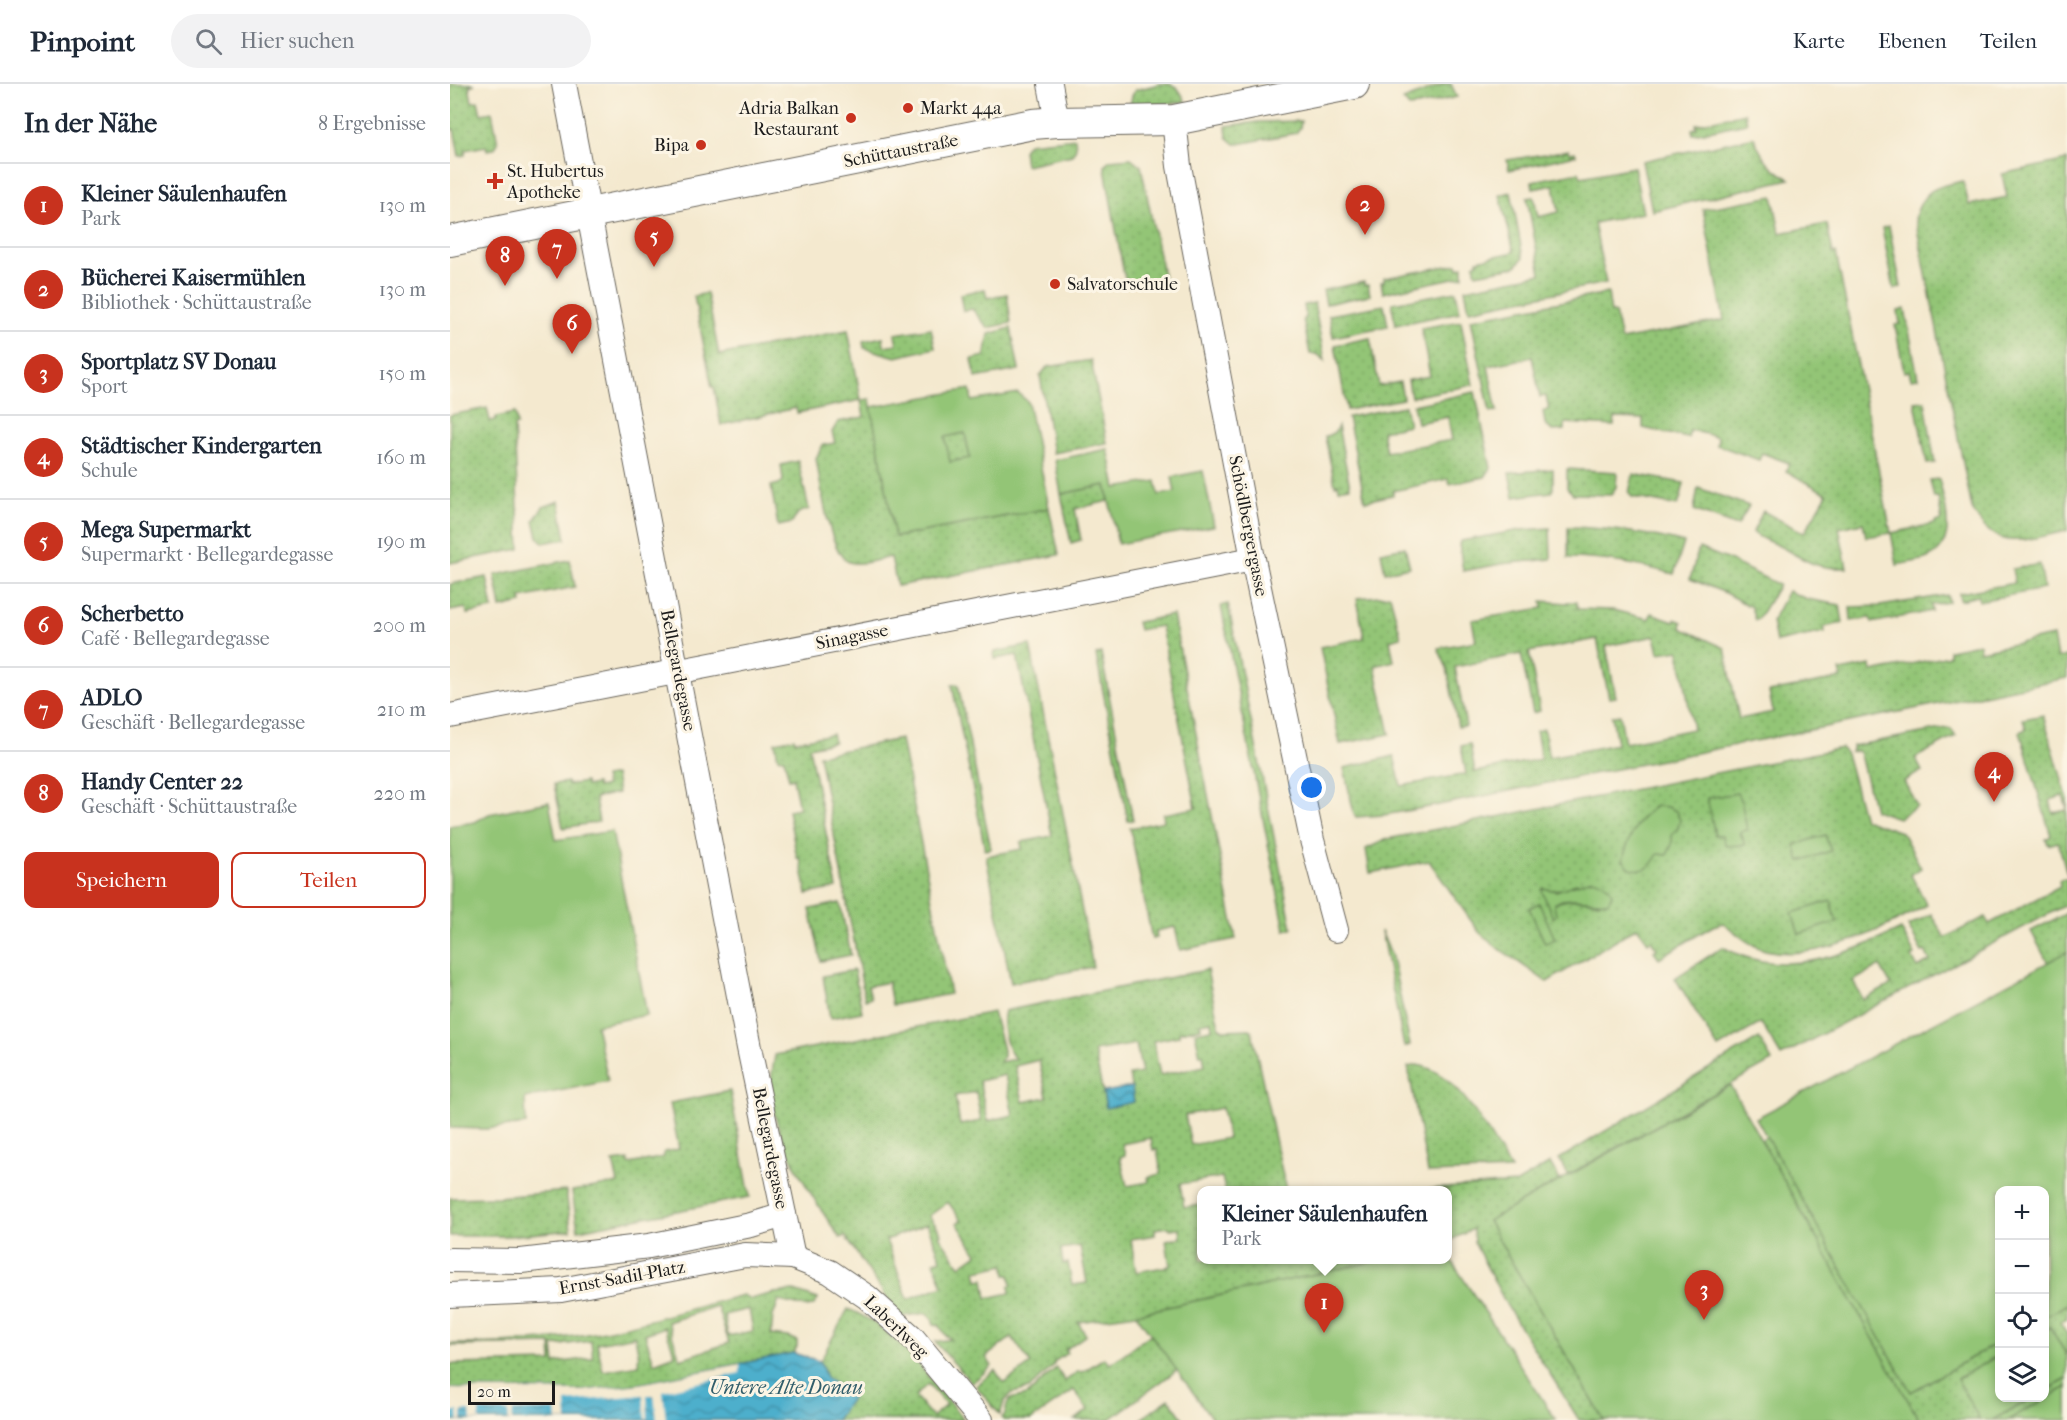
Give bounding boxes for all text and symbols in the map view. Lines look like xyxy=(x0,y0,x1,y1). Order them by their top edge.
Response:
search box xyxy=(171,14,591,68)
text: Pinpoint xyxy=(30,25,135,58)
icon: search xyxy=(192,25,225,58)
text: Hier suchen xyxy=(240,28,355,54)
text: Karte xyxy=(1793,29,1845,53)
text: Ebenen xyxy=(1878,29,1947,53)
text: Teilen xyxy=(1980,29,2037,53)
place label: Adria Balkan Restaurant xyxy=(738,98,840,140)
place label: Markt 44a xyxy=(920,98,1002,119)
marker: Markt 44a xyxy=(901,101,915,115)
text: In der Nähe xyxy=(24,108,157,139)
marker: Adria Balkan Restaurant xyxy=(844,111,858,125)
text: 8 Ergebnisse xyxy=(318,112,426,135)
street label: Schüttaustraße xyxy=(842,130,960,172)
place label: Bipa xyxy=(654,135,690,156)
marker: Bipa xyxy=(694,138,708,152)
place label: St. Hubertus Apotheke xyxy=(506,161,604,203)
marker: St. Hubertus Apotheke xyxy=(488,174,502,188)
text: Kleiner Säulenhaufen xyxy=(81,181,287,207)
pin: 2 xyxy=(1346,186,1384,235)
text: 1 xyxy=(40,194,47,217)
text: 130 m xyxy=(379,194,426,217)
text: Park xyxy=(81,207,121,230)
pin: 5 xyxy=(634,218,674,267)
pin: 7 xyxy=(538,230,576,279)
pin: 8 xyxy=(486,236,524,286)
text: Bücherei Kaisermühlen xyxy=(81,265,305,291)
place label: Salvatorschule xyxy=(1067,274,1178,295)
marker: Salvatorschule xyxy=(1048,277,1062,291)
text: 2 xyxy=(38,278,49,301)
text: 130 m xyxy=(379,278,426,301)
text: Bibliothek · Schüttaustraße xyxy=(81,291,312,314)
pin: 6 xyxy=(552,304,592,354)
text: Sportplatz SV Donau xyxy=(81,349,277,375)
text: 3 xyxy=(39,362,48,385)
text: 150 m xyxy=(378,362,426,385)
text: Sport xyxy=(81,375,128,398)
text: Städtischer Kindergarten xyxy=(81,433,322,459)
text: 4 xyxy=(38,446,49,469)
text: 160 m xyxy=(376,446,426,469)
street label: Schödlbergergasse xyxy=(1224,454,1272,598)
text: Schule xyxy=(81,459,138,482)
text: Mega Supermarkt xyxy=(81,517,251,543)
text: 5 xyxy=(39,530,48,553)
text: 190 m xyxy=(376,530,426,553)
text: Supermarkt · Bellegardegasse xyxy=(81,543,333,566)
text: Scherbetto xyxy=(81,601,184,627)
street label: Bellegardegasse xyxy=(656,607,700,733)
text: 6 xyxy=(38,614,49,637)
text: 200 m xyxy=(373,614,426,637)
street label: Sinagasse xyxy=(814,620,890,654)
text: Café · Bellegardegasse xyxy=(81,627,270,650)
text: ADLO xyxy=(81,685,142,711)
text: 7 xyxy=(39,698,48,721)
text: 210 m xyxy=(377,698,426,721)
text: Geschäft · Bellegardegasse xyxy=(81,711,305,734)
pin: 4 xyxy=(1974,752,2014,802)
text: Handy Center 22 xyxy=(81,769,243,795)
your location xyxy=(1297,773,1326,802)
text: 8 xyxy=(38,782,49,805)
text: 220 m xyxy=(373,782,426,805)
text: Geschäft · Schüttaustraße xyxy=(81,795,297,818)
button: Speichern xyxy=(24,852,219,908)
button: Teilen xyxy=(231,852,426,908)
street label: Bellegardegasse xyxy=(748,1085,792,1211)
popup xyxy=(1197,1186,1452,1264)
map controls xyxy=(1995,1186,2049,1402)
button: + xyxy=(1995,1186,2049,1240)
text: Kleiner Säulenhaufen xyxy=(1222,1201,1427,1227)
text: Park xyxy=(1222,1227,1261,1250)
button: − xyxy=(1995,1240,2049,1294)
street label: Ernst-Sadil-Platz xyxy=(557,1257,687,1299)
pin: 3 xyxy=(1684,1270,1724,1320)
pin: 1 xyxy=(1304,1284,1344,1333)
street label: Laberlweg xyxy=(859,1291,933,1363)
button: locate xyxy=(1995,1294,2049,1348)
button: layers xyxy=(1995,1348,2049,1402)
water label: Untere Alte Donau xyxy=(709,1376,863,1399)
scale bar xyxy=(468,1378,555,1406)
text: 20 m xyxy=(477,1382,511,1401)

